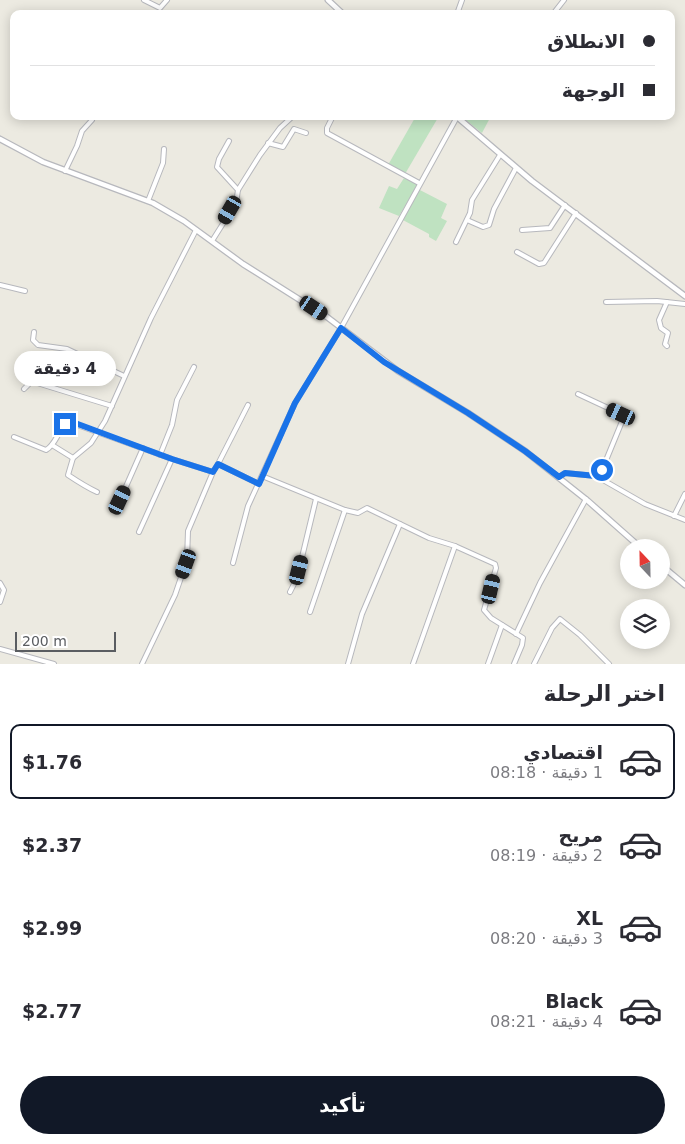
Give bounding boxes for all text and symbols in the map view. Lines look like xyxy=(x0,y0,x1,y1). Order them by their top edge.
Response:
text: الانطلاق xyxy=(547,30,625,52)
text: الوجهة xyxy=(562,79,625,101)
car xyxy=(216,193,243,227)
car xyxy=(297,293,330,323)
callout: 4 دقيقة xyxy=(14,352,116,386)
text: 4 دقيقة xyxy=(33,359,97,378)
car xyxy=(604,401,637,427)
route end xyxy=(54,413,76,435)
route start xyxy=(591,459,613,481)
car xyxy=(106,483,133,517)
north arrow xyxy=(620,539,670,589)
map controls xyxy=(620,539,670,649)
car xyxy=(173,547,198,581)
car xyxy=(288,554,309,586)
car xyxy=(480,573,501,605)
button: layers xyxy=(620,599,670,649)
scale bar xyxy=(15,629,116,652)
text: 200 m xyxy=(22,633,67,649)
text: اختر الرحلة xyxy=(544,681,665,706)
icon: car xyxy=(618,739,663,784)
text: اقتصادي xyxy=(523,741,603,763)
text: $1.76 xyxy=(22,751,82,773)
text: 1 دقيقة · 08:18 xyxy=(490,763,603,782)
icon: car xyxy=(618,822,663,867)
text: مريح xyxy=(559,824,603,846)
text: $2.37 xyxy=(22,834,82,856)
text: 2 دقيقة · 08:19 xyxy=(490,846,603,865)
icon: car xyxy=(618,905,663,950)
text: XL xyxy=(576,907,603,929)
text: $2.99 xyxy=(22,917,82,939)
text: 3 دقيقة · 08:20 xyxy=(490,929,603,948)
icon: car xyxy=(618,988,663,1033)
text: Black xyxy=(545,990,603,1012)
text: $2.77 xyxy=(22,1000,82,1022)
text: 4 دقيقة · 08:21 xyxy=(490,1012,603,1031)
button: تأكيد xyxy=(20,1076,665,1134)

